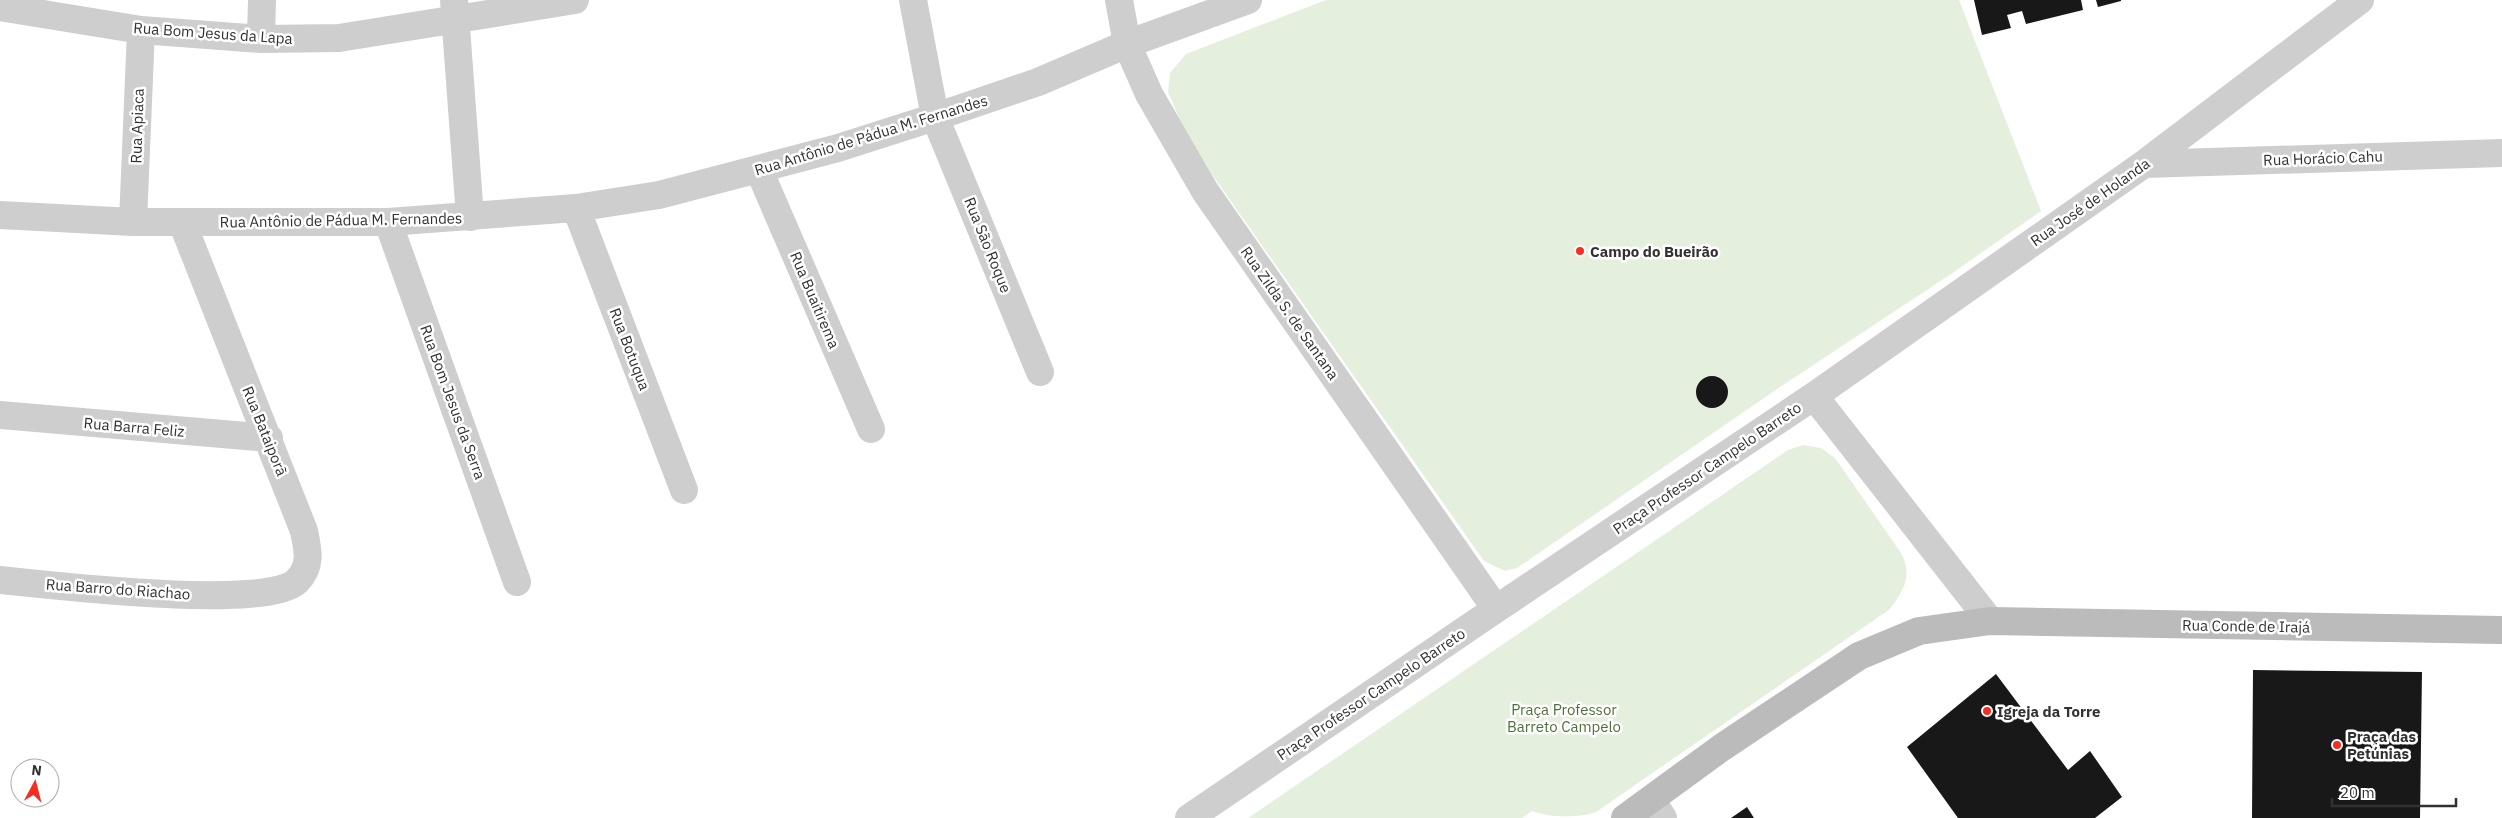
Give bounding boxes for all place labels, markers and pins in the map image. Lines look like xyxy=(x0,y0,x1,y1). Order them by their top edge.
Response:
place label: Campo do Bueirão xyxy=(1590,242,1718,261)
marker: Campo do Bueirão xyxy=(1574,245,1586,257)
place label: Igreja da Torre xyxy=(1997,702,2100,721)
marker: Igreja da Torre xyxy=(1981,705,1993,717)
place label: Praça das Petúnias xyxy=(2347,727,2417,763)
marker: Praça das Petúnias xyxy=(2331,739,2343,751)

